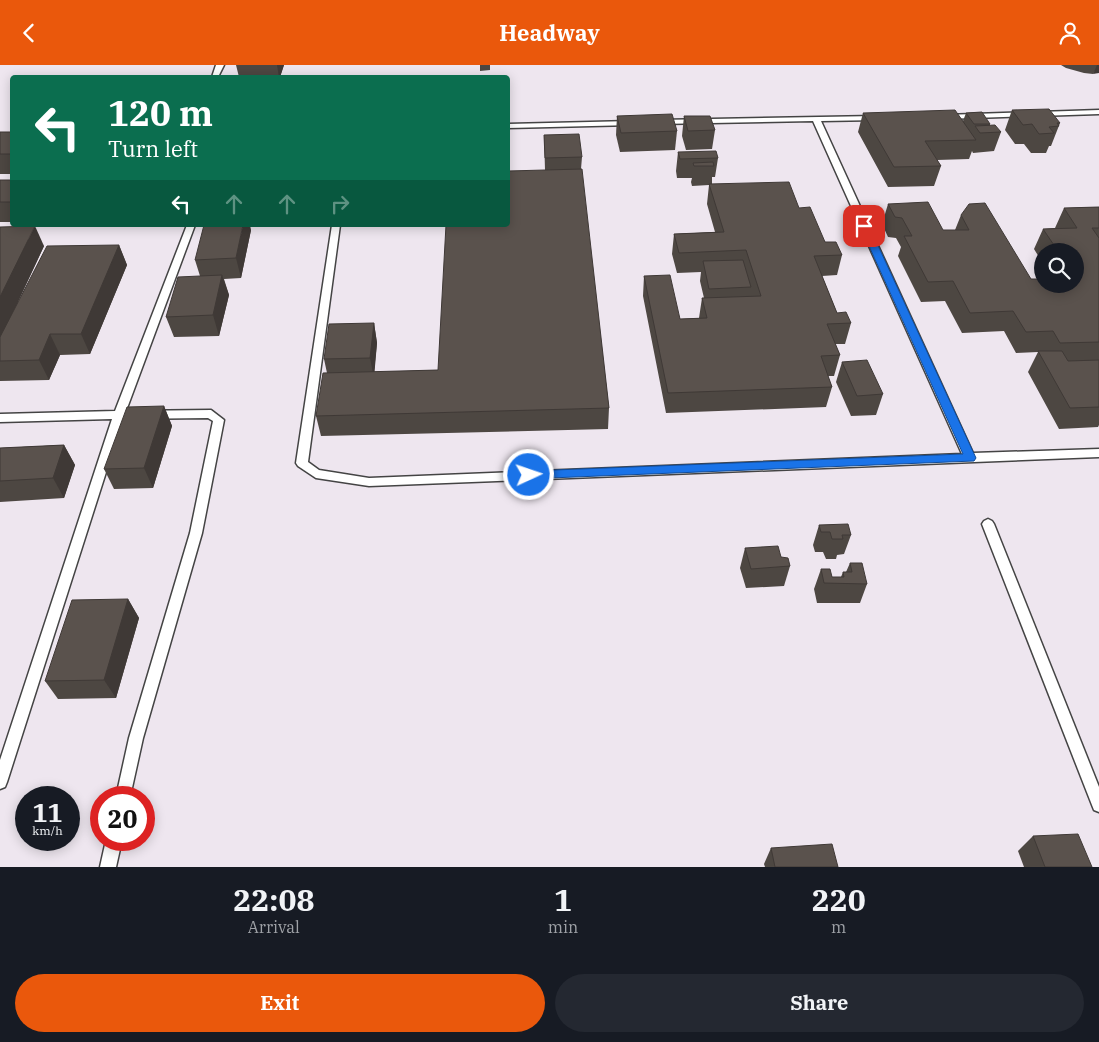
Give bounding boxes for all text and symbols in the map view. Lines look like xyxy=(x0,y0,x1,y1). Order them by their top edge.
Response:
text: Headway xyxy=(499,18,600,47)
icon: back xyxy=(15,19,43,47)
icon: person xyxy=(1056,19,1084,47)
text: 120 m xyxy=(108,90,213,136)
icon: left xyxy=(25,95,90,160)
text: Turn left xyxy=(108,134,198,163)
icon: left xyxy=(167,190,195,218)
icon: ahead xyxy=(220,190,248,218)
icon: ahead xyxy=(273,190,301,218)
icon: right xyxy=(326,190,354,218)
pin xyxy=(843,205,885,247)
icon: arrive xyxy=(850,212,878,240)
map controls xyxy=(1034,243,1084,293)
button: search xyxy=(1034,243,1084,293)
position arrow xyxy=(502,448,554,500)
speed limit sign: 20 xyxy=(90,786,155,851)
text: 11 xyxy=(32,796,63,829)
text: km/h xyxy=(32,823,63,838)
text: 22:08 xyxy=(233,880,314,919)
text: 1 xyxy=(554,880,572,919)
text: 220 xyxy=(812,880,866,919)
text: Arrival xyxy=(248,917,300,937)
text: min xyxy=(548,917,578,937)
text: m xyxy=(831,917,846,937)
button: Exit xyxy=(15,974,545,1032)
button: Share xyxy=(555,974,1084,1032)

